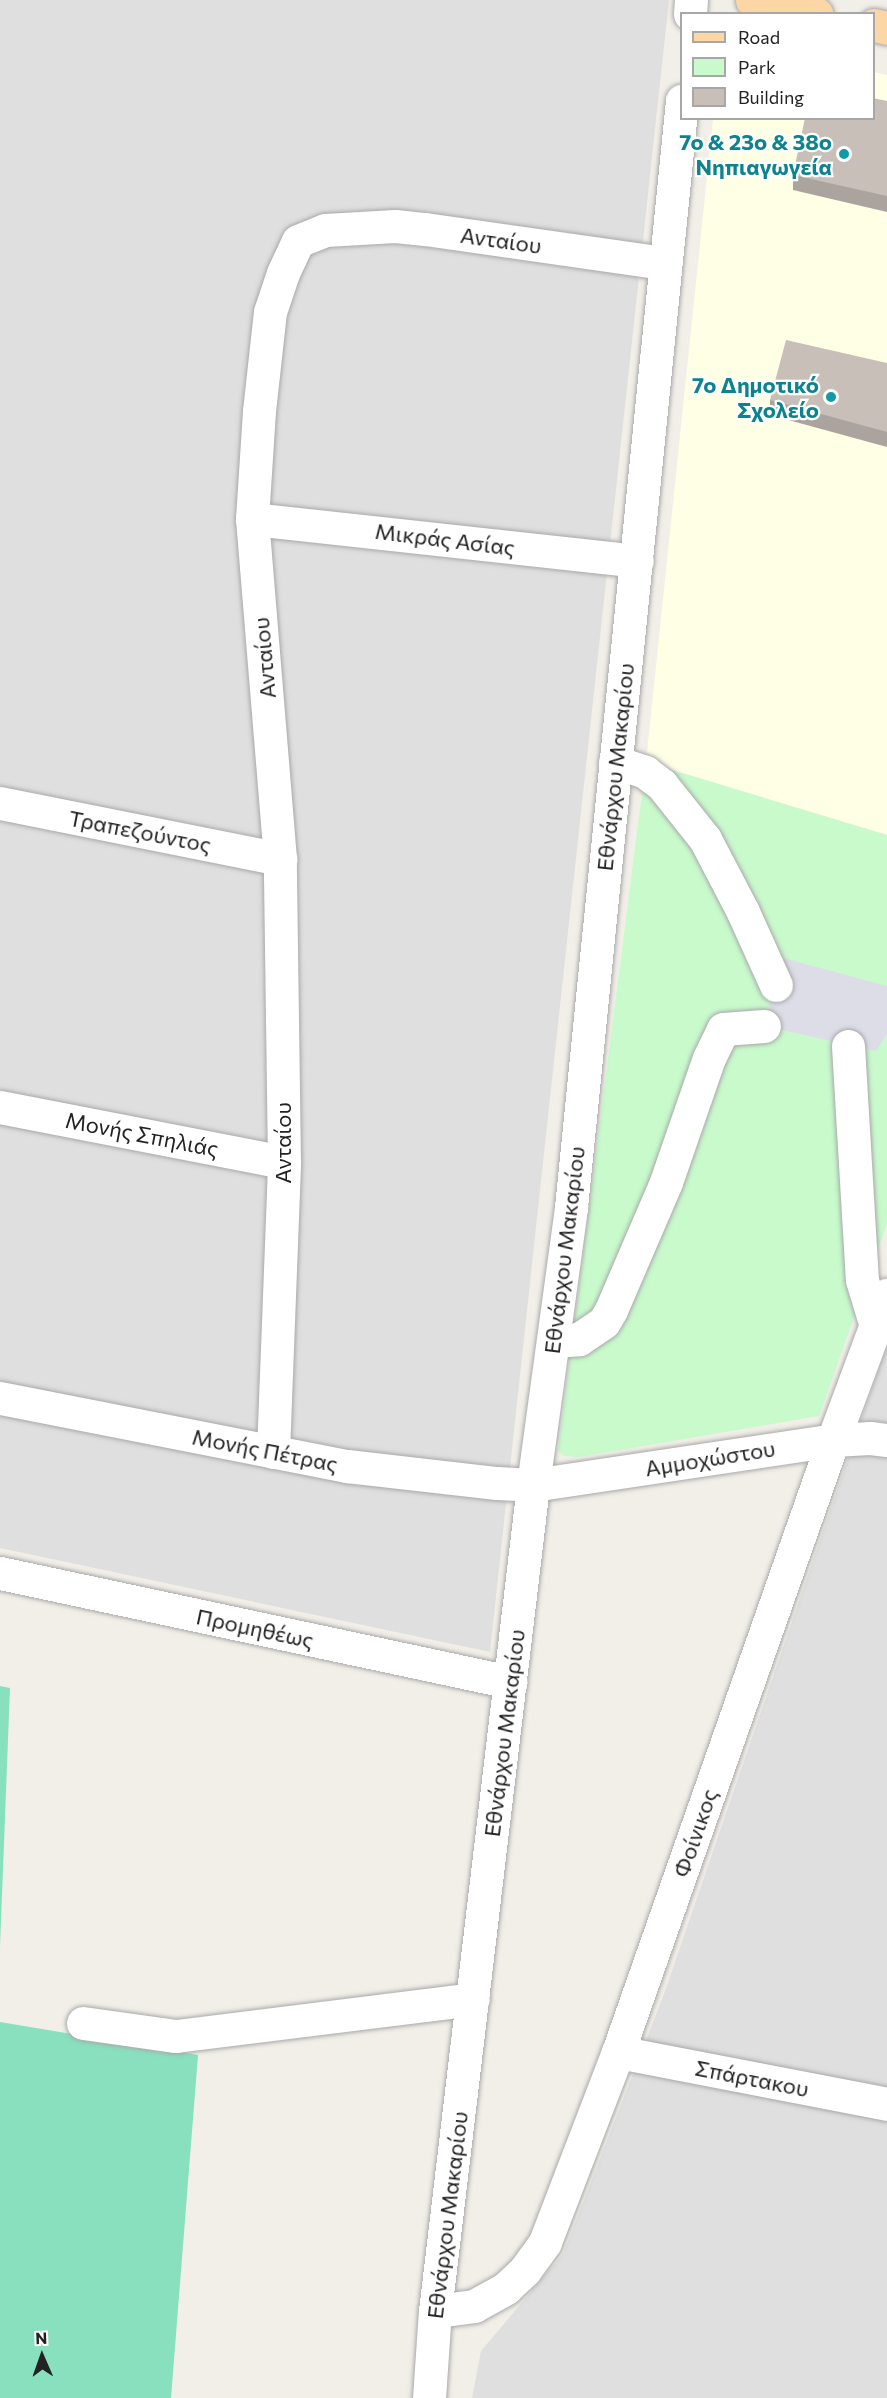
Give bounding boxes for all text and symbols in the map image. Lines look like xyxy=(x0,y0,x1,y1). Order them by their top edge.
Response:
legend xyxy=(680,12,875,120)
text: Road xyxy=(738,26,780,48)
text: Park xyxy=(738,56,776,78)
text: Building xyxy=(738,86,804,108)
place label: 7ο & 23ο & 38ο Νηπιαγωγεία xyxy=(679,128,832,180)
marker: 7ο & 23ο & 38ο Νηπιαγωγεία xyxy=(837,147,851,161)
street label: Ανταίου xyxy=(459,221,543,259)
place label: 7ο Δημοτικό Σχολείο xyxy=(692,371,819,422)
marker: 7ο Δημοτικό Σχολείο xyxy=(824,390,838,404)
street label: Μικράς Ασίας xyxy=(374,517,516,561)
street label: Ανταίου xyxy=(247,616,281,700)
street label: Εθνάρχου Μακαρίου xyxy=(591,662,639,872)
street label: Τραπεζούντος xyxy=(67,804,213,858)
street label: Ανταίου xyxy=(270,1102,296,1184)
street label: Μονής Σπηλιάς xyxy=(63,1106,221,1162)
street label: Εθνάρχου Μακαρίου xyxy=(538,1145,590,1355)
street label: Μονής Πέτρας xyxy=(190,1423,340,1477)
street label: Αμμοχώστου xyxy=(643,1435,777,1481)
street label: Προμηθέως xyxy=(194,1603,316,1653)
street label: Εθνάρχου Μακαρίου xyxy=(478,1628,530,1838)
street label: Φοίνικος xyxy=(668,1785,722,1881)
street label: Σπάρτακου xyxy=(693,2054,811,2102)
street label: Εθνάρχου Μακαρίου xyxy=(421,2110,473,2320)
north arrow xyxy=(12,2326,72,2386)
text: N xyxy=(35,2328,48,2347)

